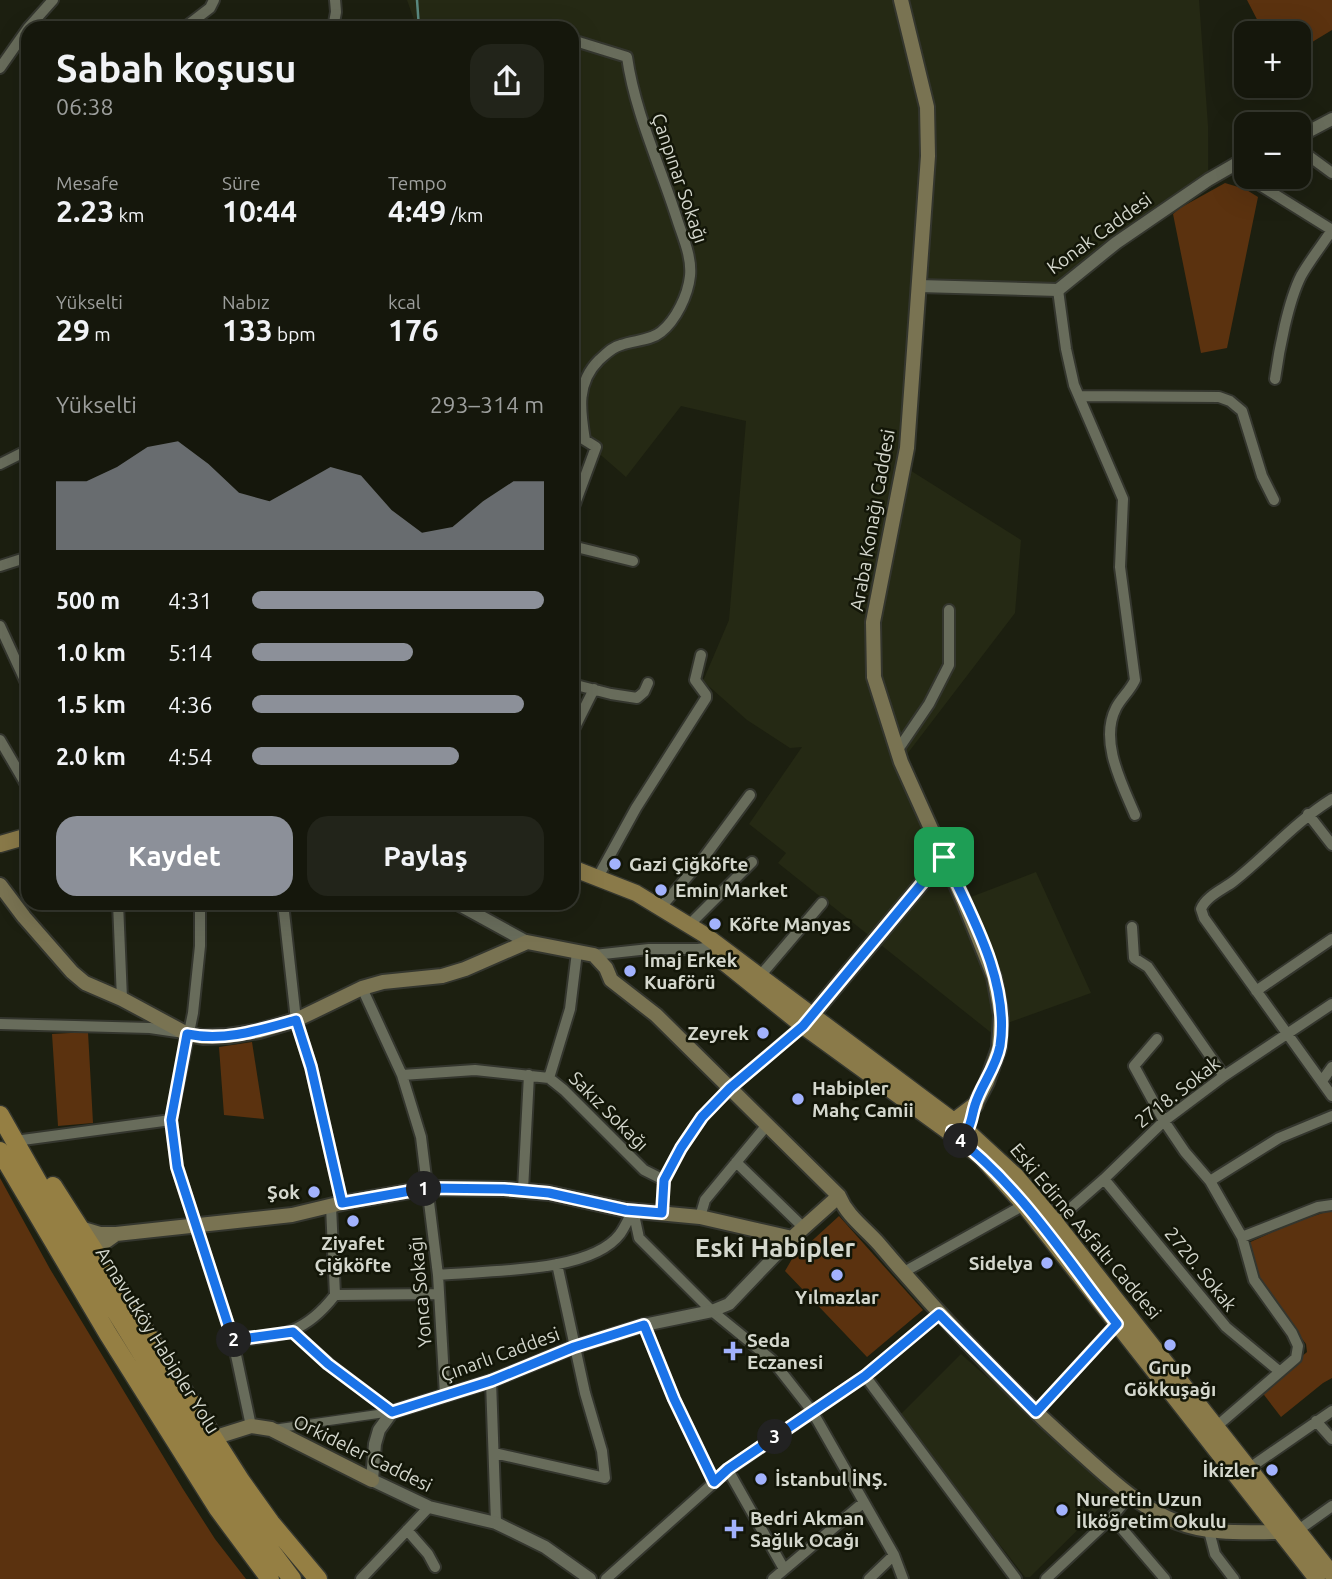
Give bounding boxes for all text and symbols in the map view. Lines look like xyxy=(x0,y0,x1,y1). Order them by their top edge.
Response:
map controls xyxy=(1234,21,1311,189)
button: + xyxy=(1234,21,1311,98)
button: share xyxy=(470,44,544,118)
text: Sabah koşusu xyxy=(56,47,297,89)
text: 06:38 xyxy=(56,94,114,119)
street label: Çanpınar Sokağı xyxy=(647,110,713,246)
button: − xyxy=(1234,112,1311,189)
text: Mesafe xyxy=(56,172,119,194)
text: Süre xyxy=(222,172,260,194)
text: Tempo xyxy=(388,172,447,194)
street label: Konak Caddesi xyxy=(1042,188,1156,278)
text: 2.23 xyxy=(56,194,114,228)
text: 10:44 xyxy=(222,194,297,228)
text: 4:49 xyxy=(388,194,446,228)
text: km xyxy=(114,204,144,226)
text: /km xyxy=(446,204,484,226)
text: Yükselti xyxy=(56,291,123,313)
text: Nabız xyxy=(222,291,270,313)
text: kcal xyxy=(388,291,421,313)
text: 29 xyxy=(56,313,90,347)
text: 133 xyxy=(222,313,273,347)
text: 176 xyxy=(388,313,439,347)
text: m xyxy=(90,323,111,345)
text: bpm xyxy=(273,323,316,345)
text: Yükselti xyxy=(56,392,137,417)
text: 293–314 m xyxy=(430,392,544,417)
street label: Araba Konağı Caddesi xyxy=(845,427,899,613)
text: 500 m xyxy=(56,588,120,613)
text: 4:31 xyxy=(168,588,213,613)
text: 1.0 km xyxy=(56,640,126,665)
text: 5:14 xyxy=(168,640,213,665)
text: 1.5 km xyxy=(56,692,126,717)
text: 4:36 xyxy=(168,692,213,717)
text: 2.0 km xyxy=(56,744,126,769)
text: 4:54 xyxy=(168,744,213,769)
button: Kaydet xyxy=(56,816,293,896)
button: Paylaş xyxy=(307,816,544,896)
pin xyxy=(914,827,974,887)
icon: arrive xyxy=(925,838,963,876)
place label: Gazi Çiğköfte xyxy=(629,853,748,875)
marker: Gazi Çiğköfte xyxy=(607,856,623,872)
place label: Emin Market xyxy=(675,879,788,901)
marker: Emin Market xyxy=(653,882,669,898)
place label: Köfte Manyas xyxy=(729,913,851,935)
marker: Köfte Manyas xyxy=(707,916,723,932)
place label: İmaj Erkek Kuaförü xyxy=(644,949,738,993)
marker: İmaj Erkek Kuaförü xyxy=(622,963,638,979)
place label: Zeyrek xyxy=(687,1022,749,1044)
marker: Zeyrek xyxy=(755,1025,771,1041)
street label: 2718. Sokak xyxy=(1130,1052,1224,1132)
street label: Sakız Sokağı xyxy=(565,1067,653,1155)
place label: Habipler Mahç Camii xyxy=(812,1077,914,1121)
marker: Habipler Mahç Camii xyxy=(790,1091,806,1107)
pin: 4 xyxy=(944,1124,978,1158)
text: 4 xyxy=(955,1129,966,1151)
street label: Eski Edirne Asfaltı Caddesi xyxy=(1006,1139,1166,1323)
pin: 1 xyxy=(406,1172,442,1206)
text: 1 xyxy=(418,1177,429,1199)
place label: Şok xyxy=(267,1181,300,1203)
marker: Şok xyxy=(306,1184,322,1200)
marker: Ziyafet Çiğköfte xyxy=(345,1213,361,1229)
street label: 2720. Sokak xyxy=(1160,1222,1242,1316)
place label: Ziyafet Çiğköfte xyxy=(315,1232,391,1276)
district label: Eski Habipler xyxy=(695,1233,856,1262)
street label: Yonca Sokağı xyxy=(404,1236,436,1348)
street label: Arnavutköy Habipler Yolu xyxy=(92,1243,224,1437)
place label: Sidelya xyxy=(969,1252,1033,1274)
marker: Sidelya xyxy=(1039,1255,1055,1271)
marker: Yılmazlar xyxy=(829,1267,845,1283)
place label: Yılmazlar xyxy=(795,1286,879,1308)
pin: 2 xyxy=(216,1322,252,1358)
street label: Çınarlı Caddesi xyxy=(437,1322,563,1386)
text: 2 xyxy=(228,1328,239,1350)
place label: Seda Eczanesi xyxy=(747,1329,823,1373)
marker: Grup Gökkuşağı xyxy=(1162,1337,1178,1353)
marker: Seda Eczanesi xyxy=(725,1343,741,1359)
place label: Grup Gökkuşağı xyxy=(1124,1356,1216,1400)
street label: Orkideler Caddesi xyxy=(290,1410,436,1496)
pin: 3 xyxy=(758,1420,792,1454)
text: 3 xyxy=(769,1425,780,1447)
place label: İkizler xyxy=(1203,1459,1258,1481)
marker: İkizler xyxy=(1264,1462,1280,1478)
place label: İstanbul İNŞ. xyxy=(775,1468,887,1490)
marker: İstanbul İNŞ. xyxy=(753,1471,769,1487)
place label: Nurettin Uzun İlköğretim Okulu xyxy=(1076,1488,1227,1532)
marker: Nurettin Uzun İlköğretim Okulu xyxy=(1054,1502,1070,1518)
place label: Bedri Akman Sağlık Ocağı xyxy=(750,1507,864,1551)
marker: Bedri Akman Sağlık Ocağı xyxy=(724,1519,744,1539)

